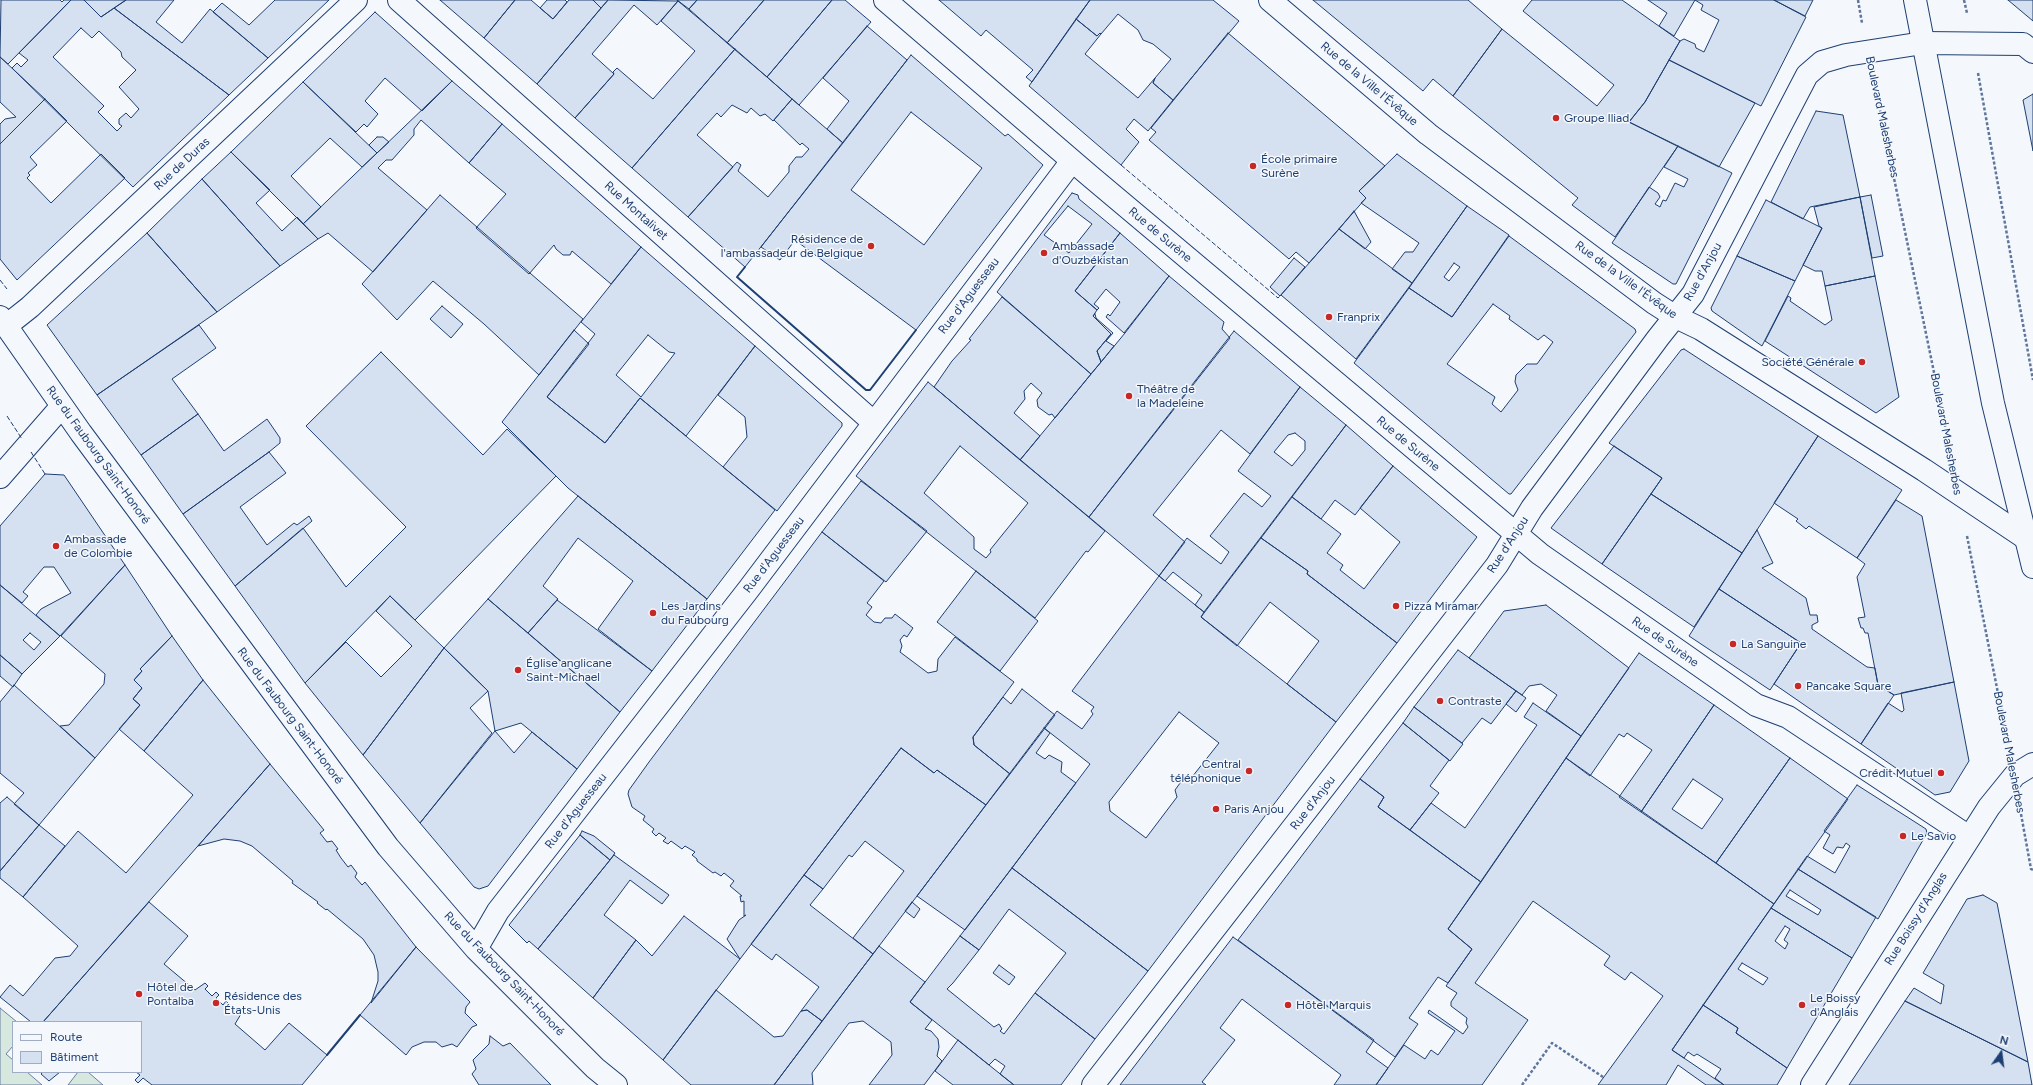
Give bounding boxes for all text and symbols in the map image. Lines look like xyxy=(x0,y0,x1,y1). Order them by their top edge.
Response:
street label: Rue de la Ville l'Évêque xyxy=(1317,39,1421,129)
street label: Boulevard Malesherbes xyxy=(1862,55,1902,179)
place label: Groupe Iliad xyxy=(1564,111,1629,125)
marker: Groupe Iliad xyxy=(1551,113,1561,123)
street label: Rue de Duras xyxy=(151,135,213,193)
place label: École primaire Surène xyxy=(1261,152,1337,180)
marker: École primaire Surène xyxy=(1248,161,1258,171)
street label: Rue Montalivet xyxy=(601,179,671,243)
street label: Rue de Surène xyxy=(1125,204,1195,266)
place label: Résidence de l'ambassadeur de Belgique xyxy=(721,232,863,260)
street label: Rue de la Ville l'Évêque xyxy=(1572,238,1680,322)
place label: Ambassade d'Ouzbékistan xyxy=(1052,239,1128,267)
street label: Rue d'Anjou xyxy=(1681,240,1725,304)
marker: Résidence de l'ambassadeur de Belgique xyxy=(866,241,876,251)
marker: Ambassade d'Ouzbékistan xyxy=(1039,248,1049,258)
street label: Rue d'Aguesseau xyxy=(936,255,1002,337)
place label: Franprix xyxy=(1337,310,1380,324)
marker: Franprix xyxy=(1324,312,1334,322)
place label: Société Générale xyxy=(1761,355,1854,369)
marker: Société Générale xyxy=(1857,357,1867,367)
street label: Boulevard Malesherbes xyxy=(1927,372,1965,496)
place label: Théâtre de la Madeleine xyxy=(1137,382,1204,410)
street label: Rue du Faubourg Saint-Honoré xyxy=(43,383,153,527)
marker: Théâtre de la Madeleine xyxy=(1124,391,1134,401)
street label: Rue de Surène xyxy=(1373,413,1443,475)
street label: Rue d'Aguesseau xyxy=(741,514,807,596)
street label: Rue d'Anjou xyxy=(1484,514,1532,576)
place label: Ambassade de Colombie xyxy=(64,532,132,560)
marker: Ambassade de Colombie xyxy=(51,541,61,551)
place label: Les Jardins du Faubourg xyxy=(661,599,729,627)
place label: Pizza Miramar xyxy=(1404,599,1478,613)
marker: Pizza Miramar xyxy=(1391,601,1401,611)
marker: Les Jardins du Faubourg xyxy=(648,608,658,618)
street label: Rue de Surène xyxy=(1629,614,1701,670)
place label: La Sanguine xyxy=(1741,637,1806,651)
marker: La Sanguine xyxy=(1728,639,1738,649)
street label: Rue du Faubourg Saint-Honoré xyxy=(234,645,346,787)
place label: Église anglicane Saint-Michael xyxy=(526,656,612,684)
marker: Église anglicane Saint-Michael xyxy=(513,665,523,675)
place label: Pancake Square xyxy=(1806,679,1891,693)
marker: Pancake Square xyxy=(1793,681,1803,691)
street label: Boulevard Malesherbes xyxy=(1990,690,2028,814)
place label: Contraste xyxy=(1448,694,1502,708)
marker: Contraste xyxy=(1435,696,1445,706)
place label: Central téléphonique xyxy=(1170,757,1241,785)
marker: Central téléphonique xyxy=(1244,766,1254,776)
place label: Crédit Mutuel xyxy=(1859,766,1933,780)
marker: Crédit Mutuel xyxy=(1936,768,1946,778)
street label: Rue d'Aguesseau xyxy=(542,770,610,852)
street label: Rue d'Anjou xyxy=(1287,773,1339,833)
place label: Paris Anjou xyxy=(1224,802,1284,816)
marker: Paris Anjou xyxy=(1211,804,1221,814)
place label: Le Savio xyxy=(1911,829,1956,843)
marker: Le Savio xyxy=(1898,831,1908,841)
street label: Rue Boissy d'Anglas xyxy=(1882,870,1950,968)
street label: Rue du Faubourg Saint-Honoré xyxy=(441,909,567,1039)
place label: Hôtel de Pontalba xyxy=(147,980,194,1008)
marker: Hôtel de Pontalba xyxy=(134,989,144,999)
place label: Résidence des États-Unis xyxy=(224,989,302,1017)
place label: Le Boissy d'Anglais xyxy=(1810,991,1860,1019)
marker: Résidence des États-Unis xyxy=(211,998,221,1008)
place label: Hôtel Marquis xyxy=(1296,998,1371,1012)
marker: Hôtel Marquis xyxy=(1283,1000,1293,1010)
marker: Le Boissy d'Anglais xyxy=(1797,1000,1807,1010)
legend xyxy=(12,1021,142,1073)
text: Route xyxy=(50,1030,82,1044)
north arrow xyxy=(1981,1033,2021,1073)
text: N xyxy=(1998,1034,2010,1048)
text: Bâtiment xyxy=(50,1050,99,1064)

